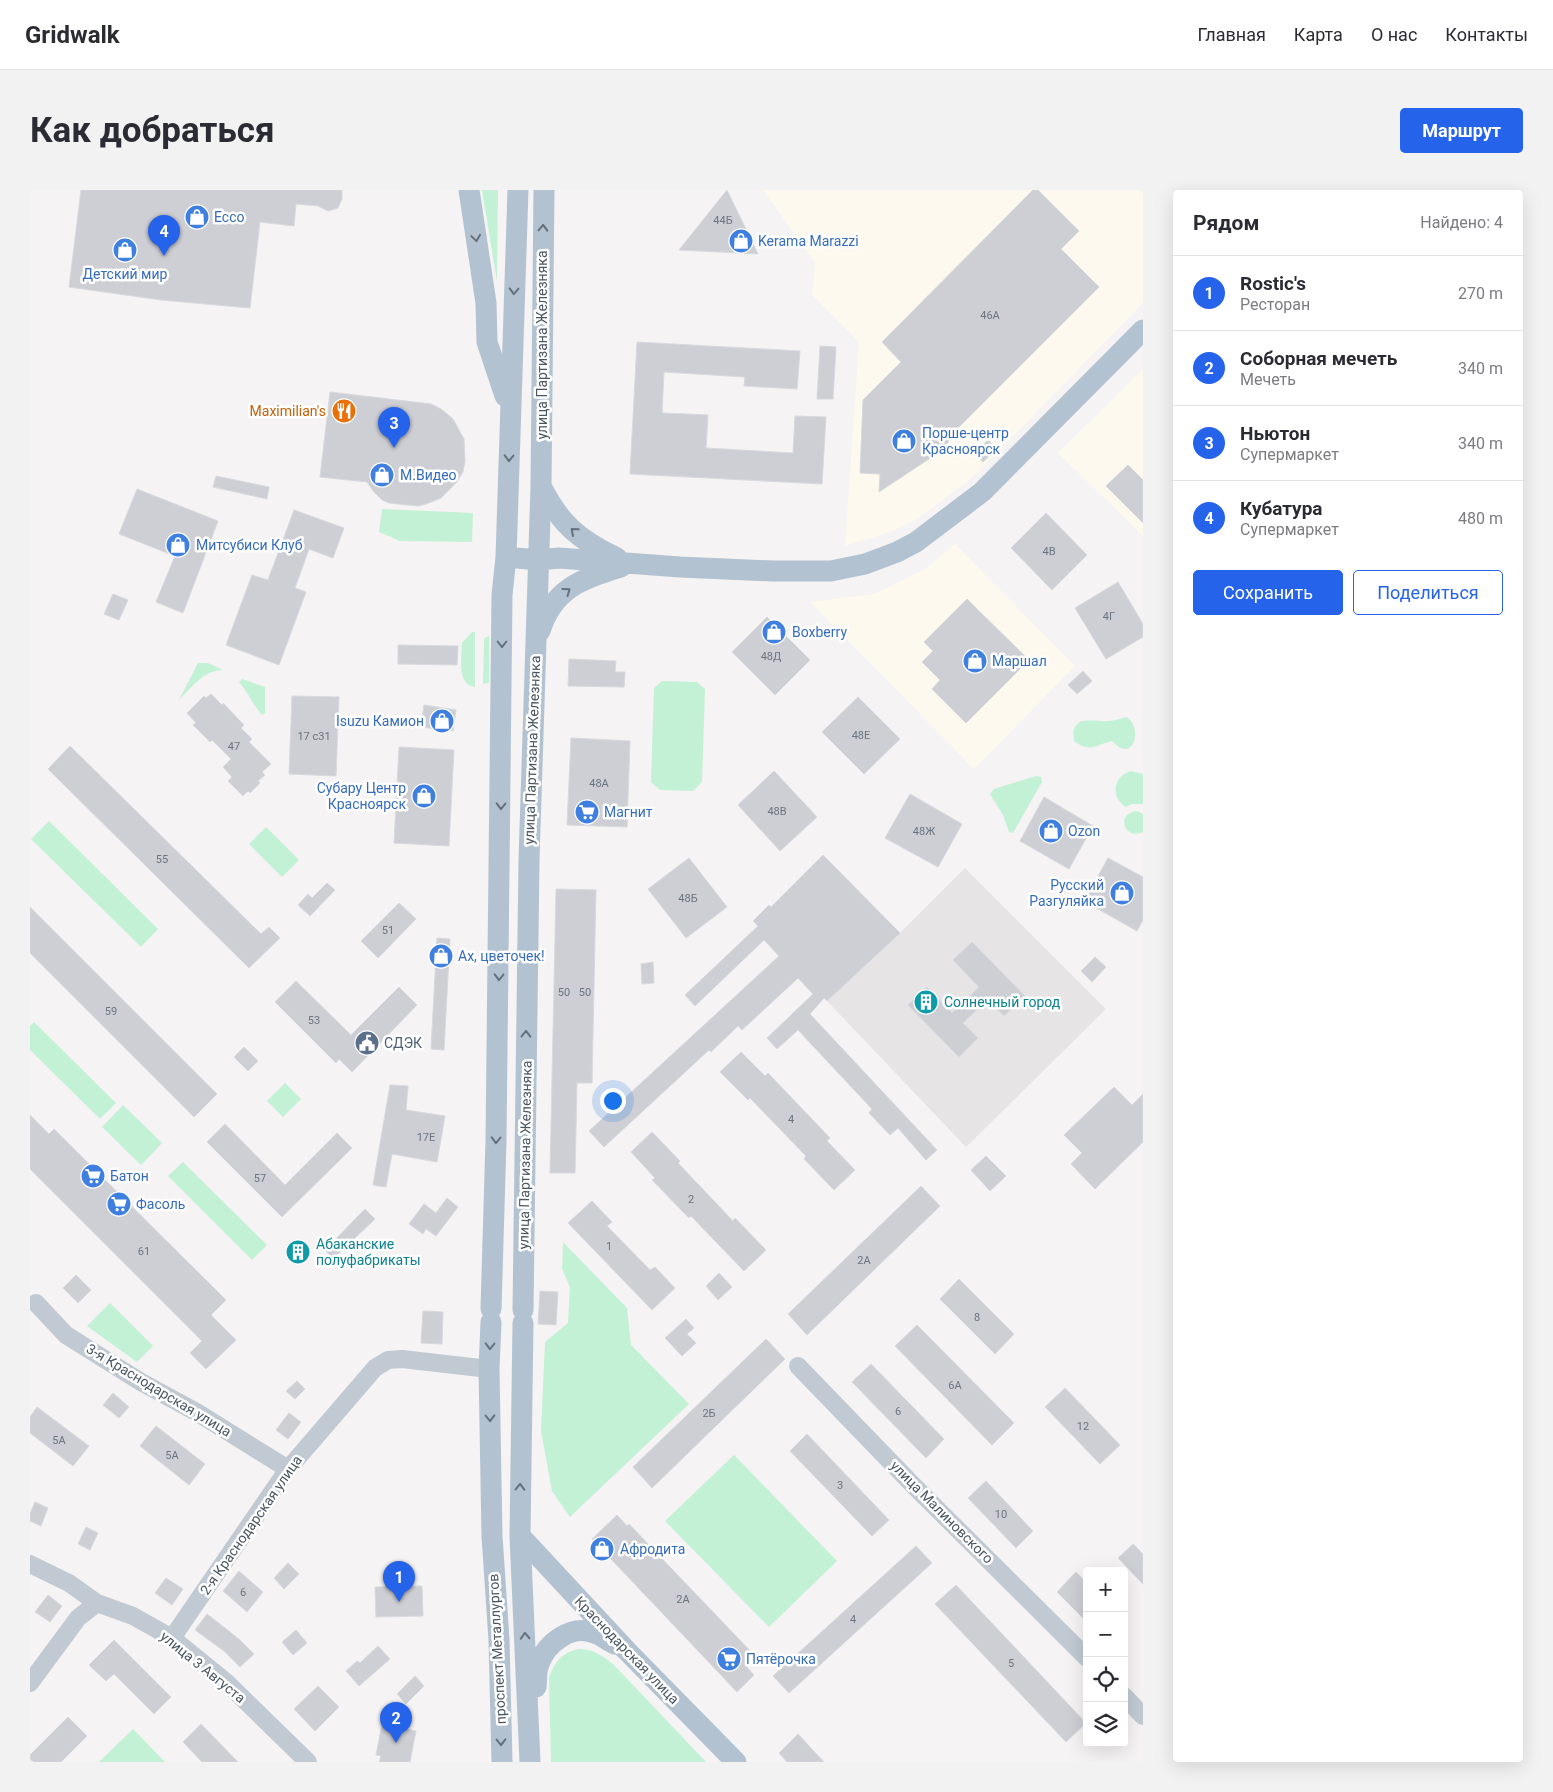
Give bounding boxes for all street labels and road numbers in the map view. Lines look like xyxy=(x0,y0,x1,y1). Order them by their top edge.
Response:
street label: улица Партизана Железняка xyxy=(534,250,550,440)
street label: улица Партизана Железняка xyxy=(521,655,543,845)
street label: улица Партизана Железняка xyxy=(515,1060,535,1250)
street label: 3-я Краснодарская улица xyxy=(84,1340,234,1440)
street label: 2-я Краснодарская улица xyxy=(197,1452,305,1598)
street label: улица Малиновского xyxy=(887,1457,997,1567)
street label: проспект Металлургов xyxy=(485,1573,509,1725)
street label: Краснодарская улица xyxy=(571,1593,683,1707)
street label: улица 3 Августа xyxy=(157,1628,249,1706)

